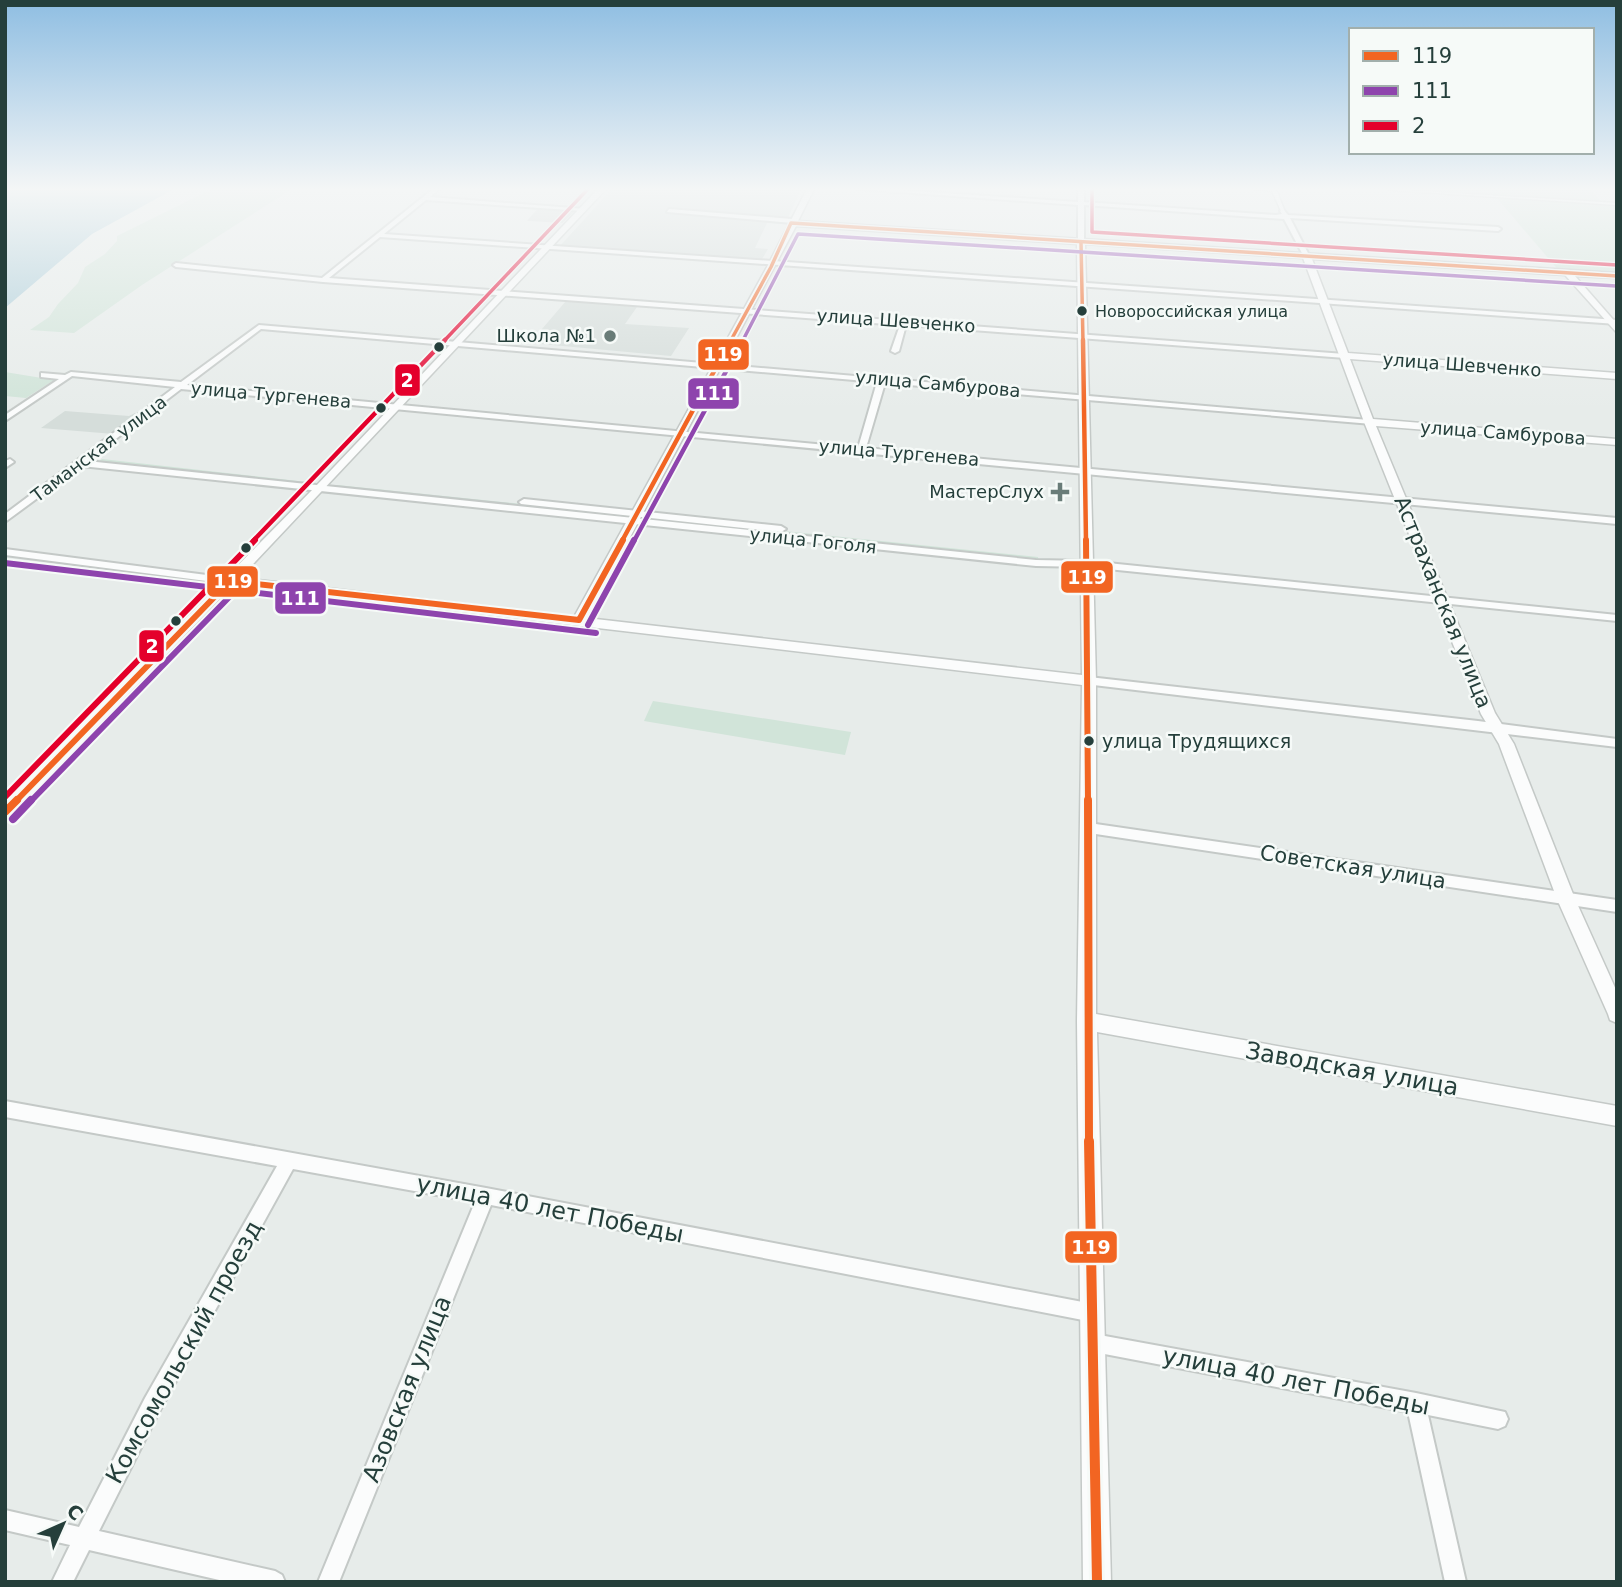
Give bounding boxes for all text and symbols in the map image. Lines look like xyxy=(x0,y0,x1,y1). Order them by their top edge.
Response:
legend xyxy=(1349,28,1594,154)
text: 119 xyxy=(1412,44,1452,68)
text: 111 xyxy=(1412,79,1452,103)
text: 2 xyxy=(1412,114,1425,138)
place label: Новороссийская улица xyxy=(1095,302,1288,321)
street label: улица Шевченко xyxy=(816,304,976,337)
marker: Новороссийская улица xyxy=(1075,304,1089,318)
place label: Школа №1 xyxy=(496,325,596,346)
marker: Школа №1 xyxy=(602,328,618,344)
line badge: 119 xyxy=(697,338,750,371)
unlabelled marker xyxy=(432,340,446,354)
text: 119 xyxy=(703,343,743,365)
street label: улица Шевченко xyxy=(1382,348,1542,381)
line badge: 2 xyxy=(394,363,421,397)
street label: улица Самбурова xyxy=(855,366,1022,401)
text: 2 xyxy=(400,369,414,391)
street label: улица Тургенева xyxy=(190,377,352,412)
line badge: 111 xyxy=(687,377,740,410)
text: 111 xyxy=(694,382,734,404)
street label: Таманская улица xyxy=(26,391,170,507)
unlabelled marker xyxy=(374,401,388,415)
street label: улица Самбурова xyxy=(1420,416,1587,449)
street label: улица Тургенева xyxy=(818,435,980,470)
place label: МастерСлух xyxy=(929,481,1044,502)
marker: МастерСлух xyxy=(1050,482,1070,502)
street label: Астраханская улица xyxy=(1389,493,1497,711)
street label: улица Гоголя xyxy=(748,523,878,558)
unlabelled marker xyxy=(239,541,253,555)
line badge: 119 xyxy=(1060,560,1114,594)
line badge: 119 xyxy=(206,565,259,598)
text: 119 xyxy=(1067,566,1107,588)
text: 119 xyxy=(213,570,253,592)
line badge: 111 xyxy=(274,581,327,615)
text: 111 xyxy=(280,587,320,609)
unlabelled marker xyxy=(169,614,183,628)
line badge: 2 xyxy=(138,629,165,663)
text: 2 xyxy=(145,635,159,657)
place label: улица Трудящихся xyxy=(1102,730,1291,752)
marker: улица Трудящихся xyxy=(1082,734,1096,748)
street label: Советская улица xyxy=(1258,840,1448,894)
street label: Заводская улица xyxy=(1243,1036,1461,1102)
street label: улица 40 лет Победы xyxy=(414,1169,686,1249)
street label: Комсомольский проезд xyxy=(100,1216,268,1488)
line badge: 119 xyxy=(1064,1230,1118,1264)
text: 119 xyxy=(1071,1236,1111,1258)
street label: Азовская улица xyxy=(357,1292,457,1486)
street label: улица 40 лет Победы xyxy=(1160,1341,1432,1421)
north arrow xyxy=(28,1489,98,1559)
text: С xyxy=(62,1499,88,1525)

